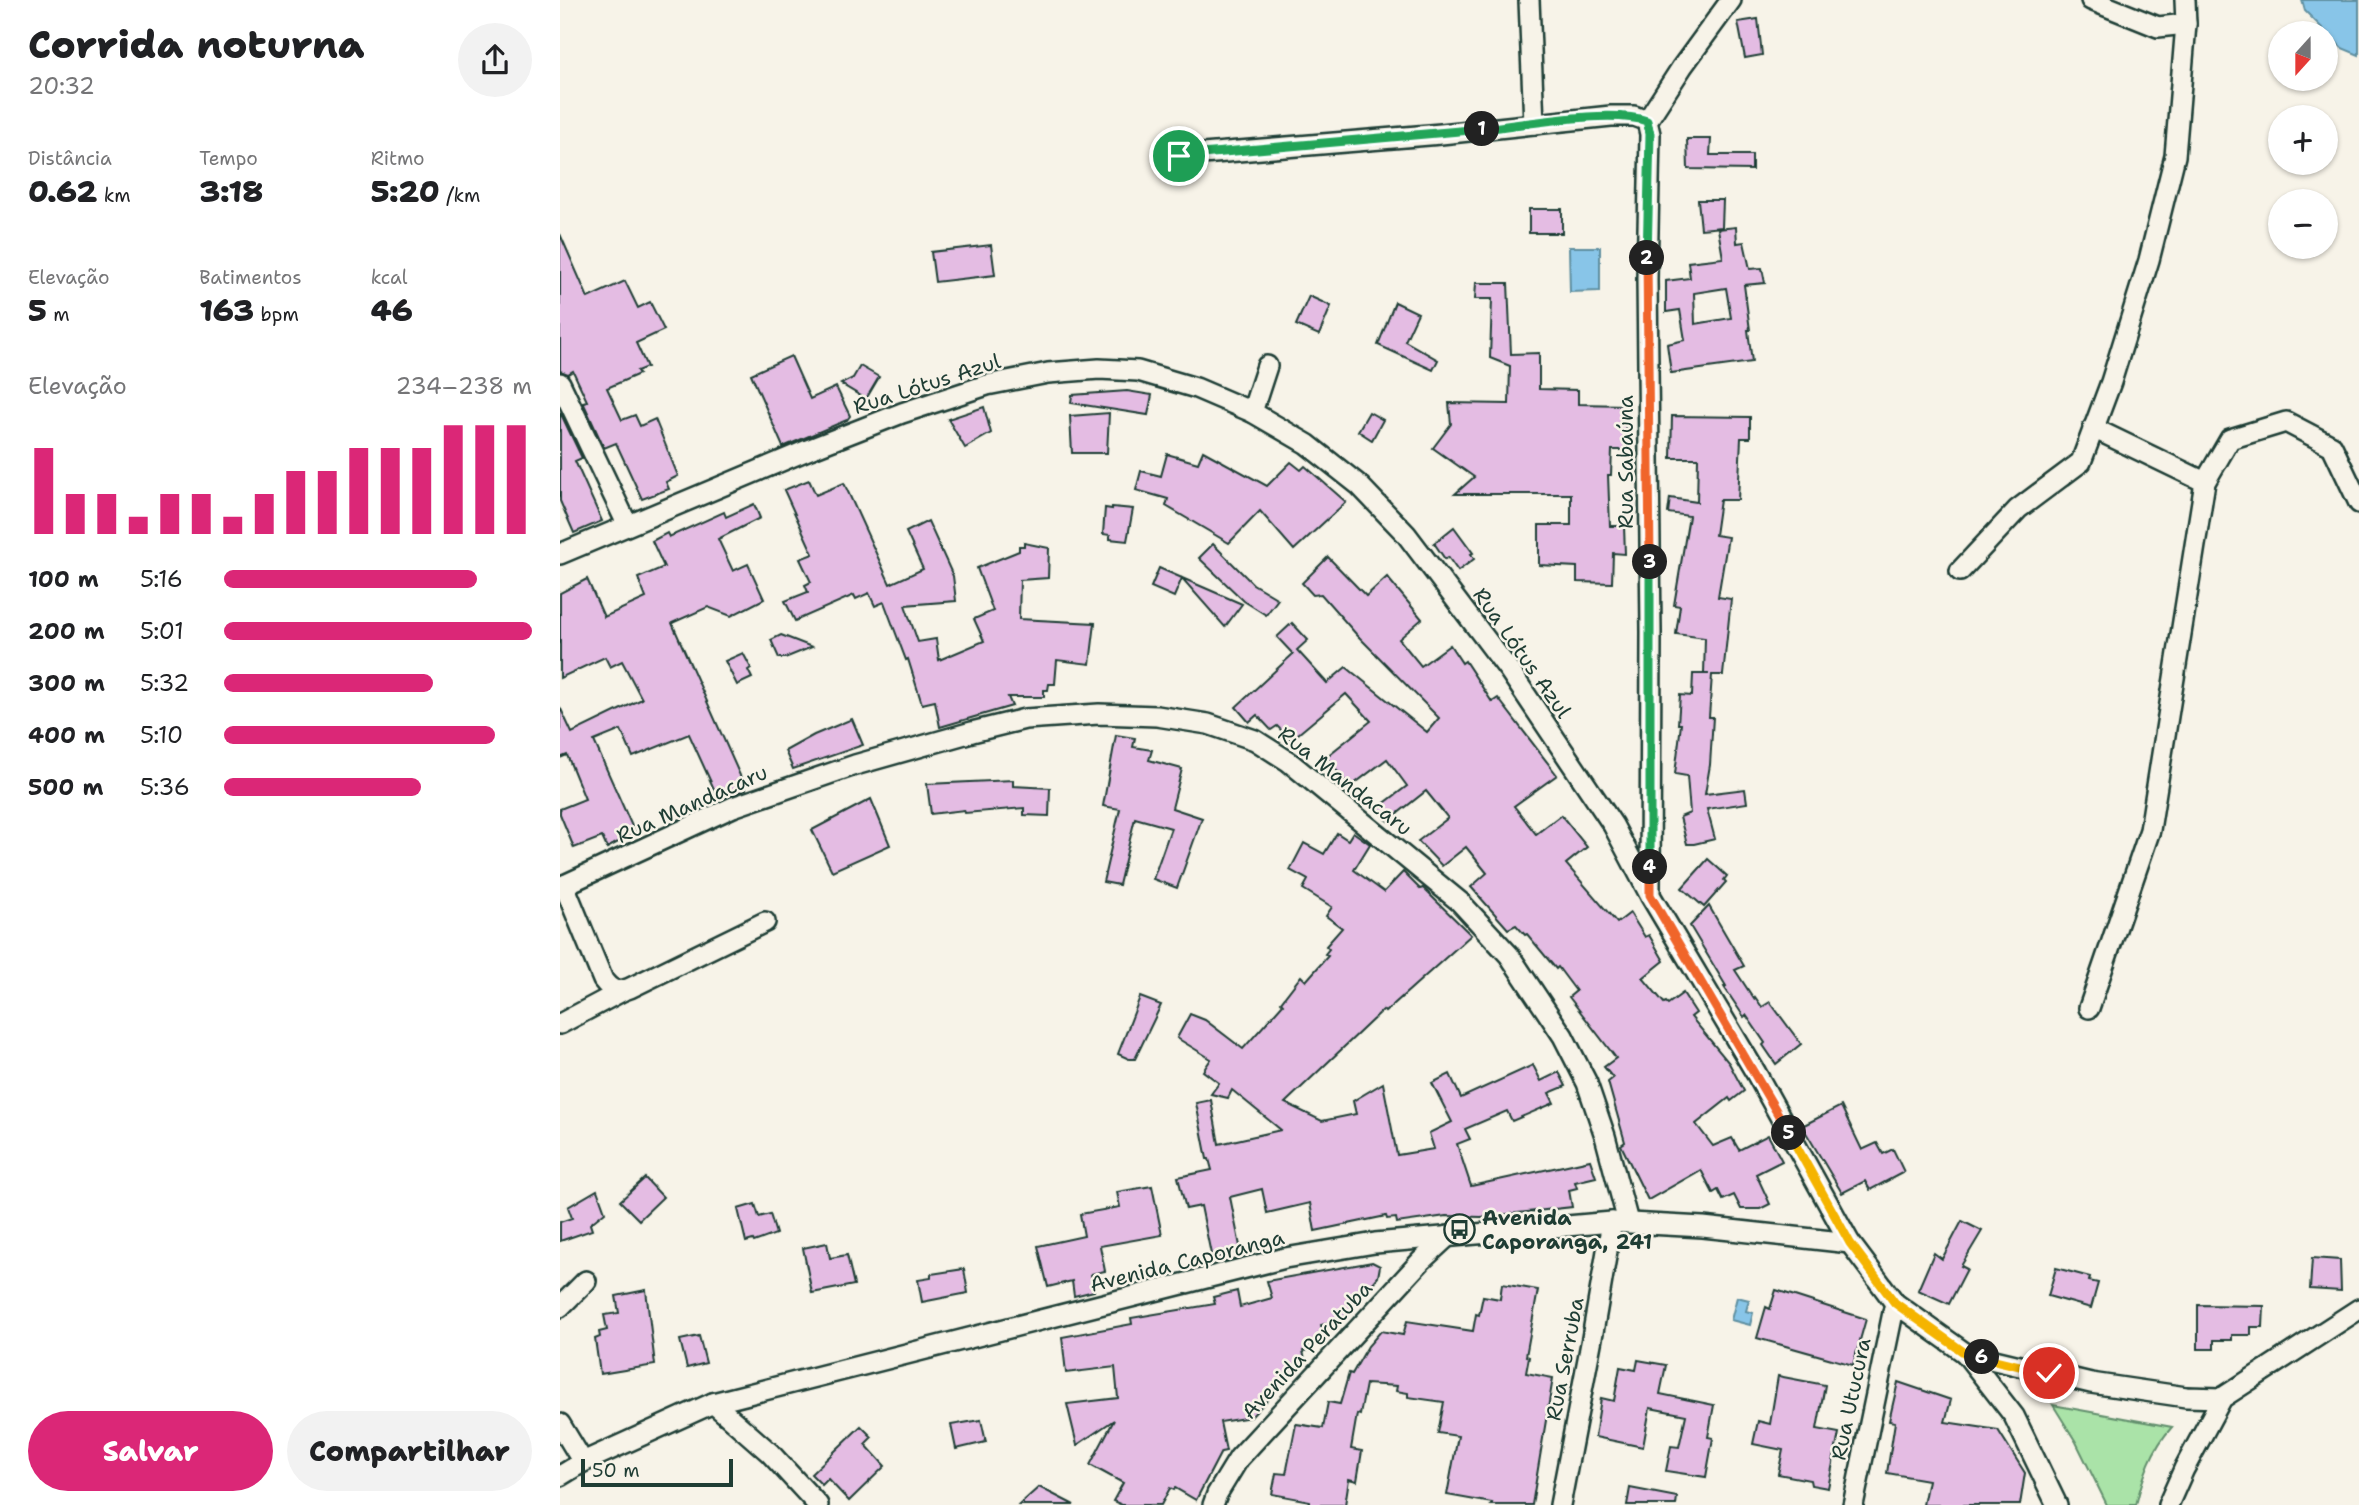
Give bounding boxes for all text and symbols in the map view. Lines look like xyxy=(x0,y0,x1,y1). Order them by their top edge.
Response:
text: Corrida noturna xyxy=(28,19,365,70)
north arrow xyxy=(2268,21,2338,91)
map controls xyxy=(2268,21,2338,259)
button: share xyxy=(458,23,532,97)
text: 20:32 xyxy=(28,71,95,101)
button: + xyxy=(2268,105,2338,175)
pin: 1 xyxy=(1464,111,1500,146)
text: 1 xyxy=(1477,116,1486,141)
pin xyxy=(1149,126,1209,186)
icon: arrive xyxy=(1160,137,1198,175)
text: Distância xyxy=(28,146,112,171)
text: Tempo xyxy=(199,146,258,171)
text: Ritmo xyxy=(371,146,425,171)
text: 0.62 xyxy=(28,171,97,212)
text: 3:18 xyxy=(199,171,263,212)
text: 5:20 xyxy=(371,171,440,212)
text: km xyxy=(97,183,131,208)
text: /km xyxy=(440,183,480,208)
button: − xyxy=(2268,189,2338,259)
pin: 2 xyxy=(1630,240,1664,276)
text: 2 xyxy=(1640,245,1653,270)
text: Elevação xyxy=(28,265,109,290)
text: Batimentos xyxy=(199,265,302,290)
text: kcal xyxy=(371,265,408,290)
text: 5 xyxy=(28,290,47,331)
text: 163 xyxy=(199,290,254,331)
text: 46 xyxy=(371,290,413,331)
text: m xyxy=(47,302,70,327)
text: bpm xyxy=(254,302,299,327)
street label: Rua Lótus Azul xyxy=(850,347,1005,421)
text: Elevação xyxy=(28,371,127,401)
text: 234–238 m xyxy=(396,371,532,401)
street label: Rua Sabaúna xyxy=(1612,395,1640,529)
pin: 3 xyxy=(1632,544,1668,580)
text: 3 xyxy=(1643,549,1656,574)
text: 100 m xyxy=(28,564,99,594)
text: 5:16 xyxy=(140,564,183,594)
street label: Rua Lótus Azul xyxy=(1467,582,1578,724)
text: 200 m xyxy=(28,616,105,646)
text: 5:01 xyxy=(140,616,184,646)
text: 300 m xyxy=(28,668,105,698)
text: 5:32 xyxy=(140,668,189,698)
text: 400 m xyxy=(28,720,105,750)
text: 5:10 xyxy=(140,720,183,750)
street label: Rua Mandacaru xyxy=(1272,720,1418,842)
street label: Rua Mandacaru xyxy=(612,758,772,850)
text: 500 m xyxy=(28,772,103,802)
text: 5:36 xyxy=(140,772,190,802)
pin: 4 xyxy=(1632,850,1668,884)
text: 4 xyxy=(1643,854,1656,879)
pin: 5 xyxy=(1772,1116,1806,1150)
text: 5 xyxy=(1783,1120,1794,1145)
place label: Avenida Caporanga, 241 xyxy=(1482,1204,1652,1256)
bus stop icon: Avenida Caporanga, 241 xyxy=(1442,1213,1476,1247)
street label: Avenida Caporanga xyxy=(1087,1223,1287,1299)
street label: Avenida Peratuba xyxy=(1236,1275,1378,1425)
street label: Rua Serruba xyxy=(1539,1295,1591,1423)
street label: Rua Utucura xyxy=(1824,1335,1878,1463)
pin: 6 xyxy=(1964,1340,2000,1374)
pin xyxy=(2019,1343,2079,1403)
text: 6 xyxy=(1975,1344,1988,1369)
icon: check xyxy=(2030,1354,2068,1392)
button: Salvar xyxy=(28,1411,273,1491)
button: Compartilhar xyxy=(287,1411,532,1491)
scale bar xyxy=(581,1456,733,1488)
text: 50 m xyxy=(592,1458,640,1483)

